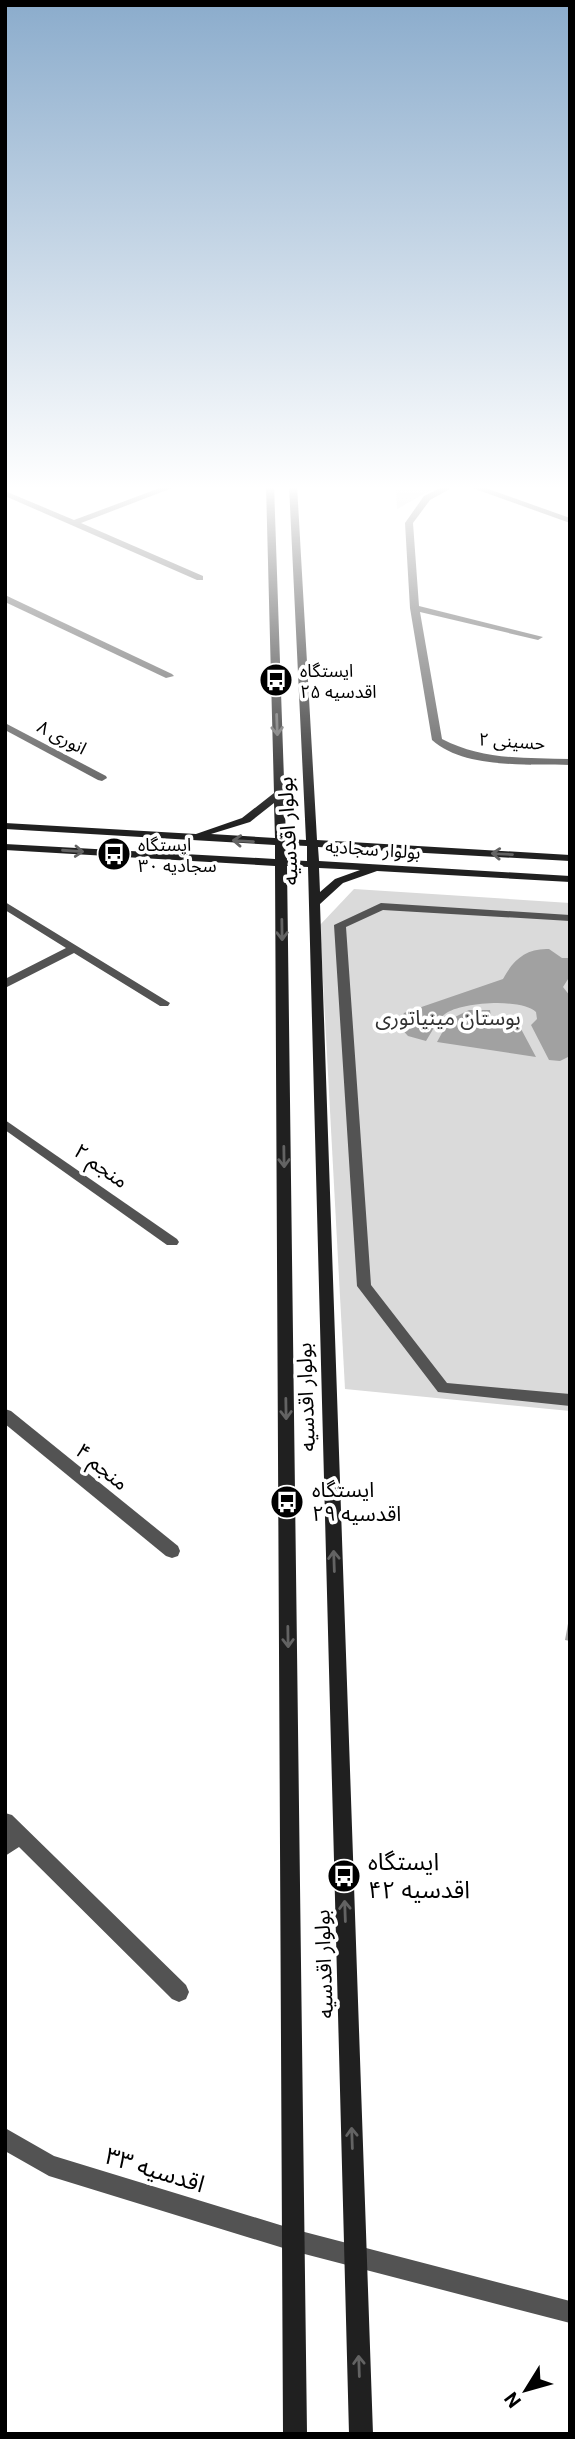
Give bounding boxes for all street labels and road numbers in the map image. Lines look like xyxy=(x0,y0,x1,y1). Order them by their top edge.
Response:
street label: انوری ۸ xyxy=(33,715,90,760)
street label: حسینی ۲ xyxy=(478,728,546,755)
street label: بولوار اقدسیه xyxy=(273,776,303,886)
street label: بولوار سجادیه xyxy=(325,835,421,864)
street label: منجم ۲ xyxy=(68,1139,133,1196)
street label: بولوار اقدسیه xyxy=(292,1342,320,1452)
street label: منجم ۴ xyxy=(69,1439,133,1498)
street label: بولوار اقدسیه xyxy=(310,1909,338,2019)
street label: اقدسیه ۳۳ xyxy=(102,2142,208,2198)

